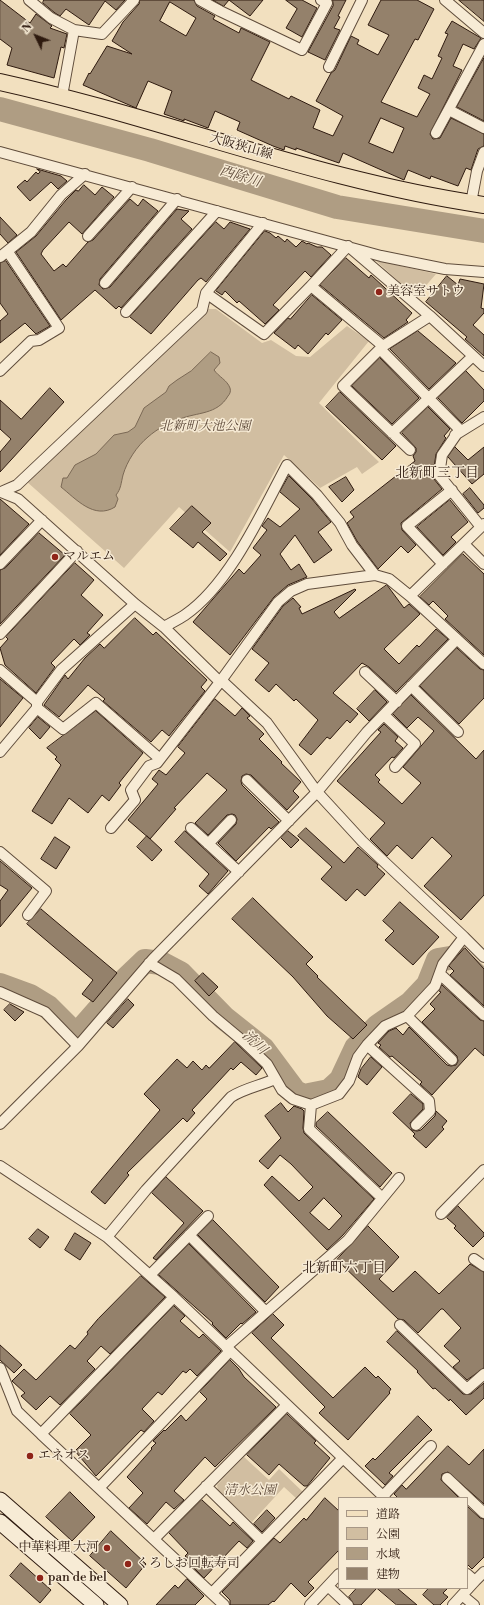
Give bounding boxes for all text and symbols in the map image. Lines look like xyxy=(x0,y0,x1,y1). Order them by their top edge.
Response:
north arrow xyxy=(16,16,56,56)
text: N xyxy=(19,20,35,36)
street label: 大阪狭山線 xyxy=(208,131,274,163)
water label: 西除川 xyxy=(217,163,263,191)
place label: 美容室サトウ xyxy=(387,284,465,300)
marker: 美容室サトウ xyxy=(374,287,384,297)
park label: 北新町大池公園 xyxy=(160,419,250,435)
district label: 北新町三丁目 xyxy=(395,466,479,482)
place label: マルエム xyxy=(63,549,115,565)
marker: マルエム xyxy=(50,552,60,562)
water label: 流川 xyxy=(238,1027,270,1059)
district label: 北新町六丁目 xyxy=(302,1261,386,1277)
place label: エネオス xyxy=(38,1448,90,1464)
marker: エネオス xyxy=(25,1451,35,1461)
park label: 清水公園 xyxy=(224,1483,276,1499)
legend xyxy=(338,1497,468,1589)
text: 道路 xyxy=(376,1507,400,1522)
text: 公園 xyxy=(376,1527,400,1542)
place label: 中華料理 大河 xyxy=(18,1540,99,1556)
marker: 中華料理 大河 xyxy=(102,1543,112,1553)
text: 水域 xyxy=(376,1547,400,1562)
place label: くろしお回転寿司 xyxy=(136,1556,240,1572)
marker: くろしお回転寿司 xyxy=(123,1559,133,1569)
text: 建物 xyxy=(376,1567,400,1582)
place label: pan de bel xyxy=(48,1570,107,1586)
marker: pan de bel xyxy=(35,1573,45,1583)

